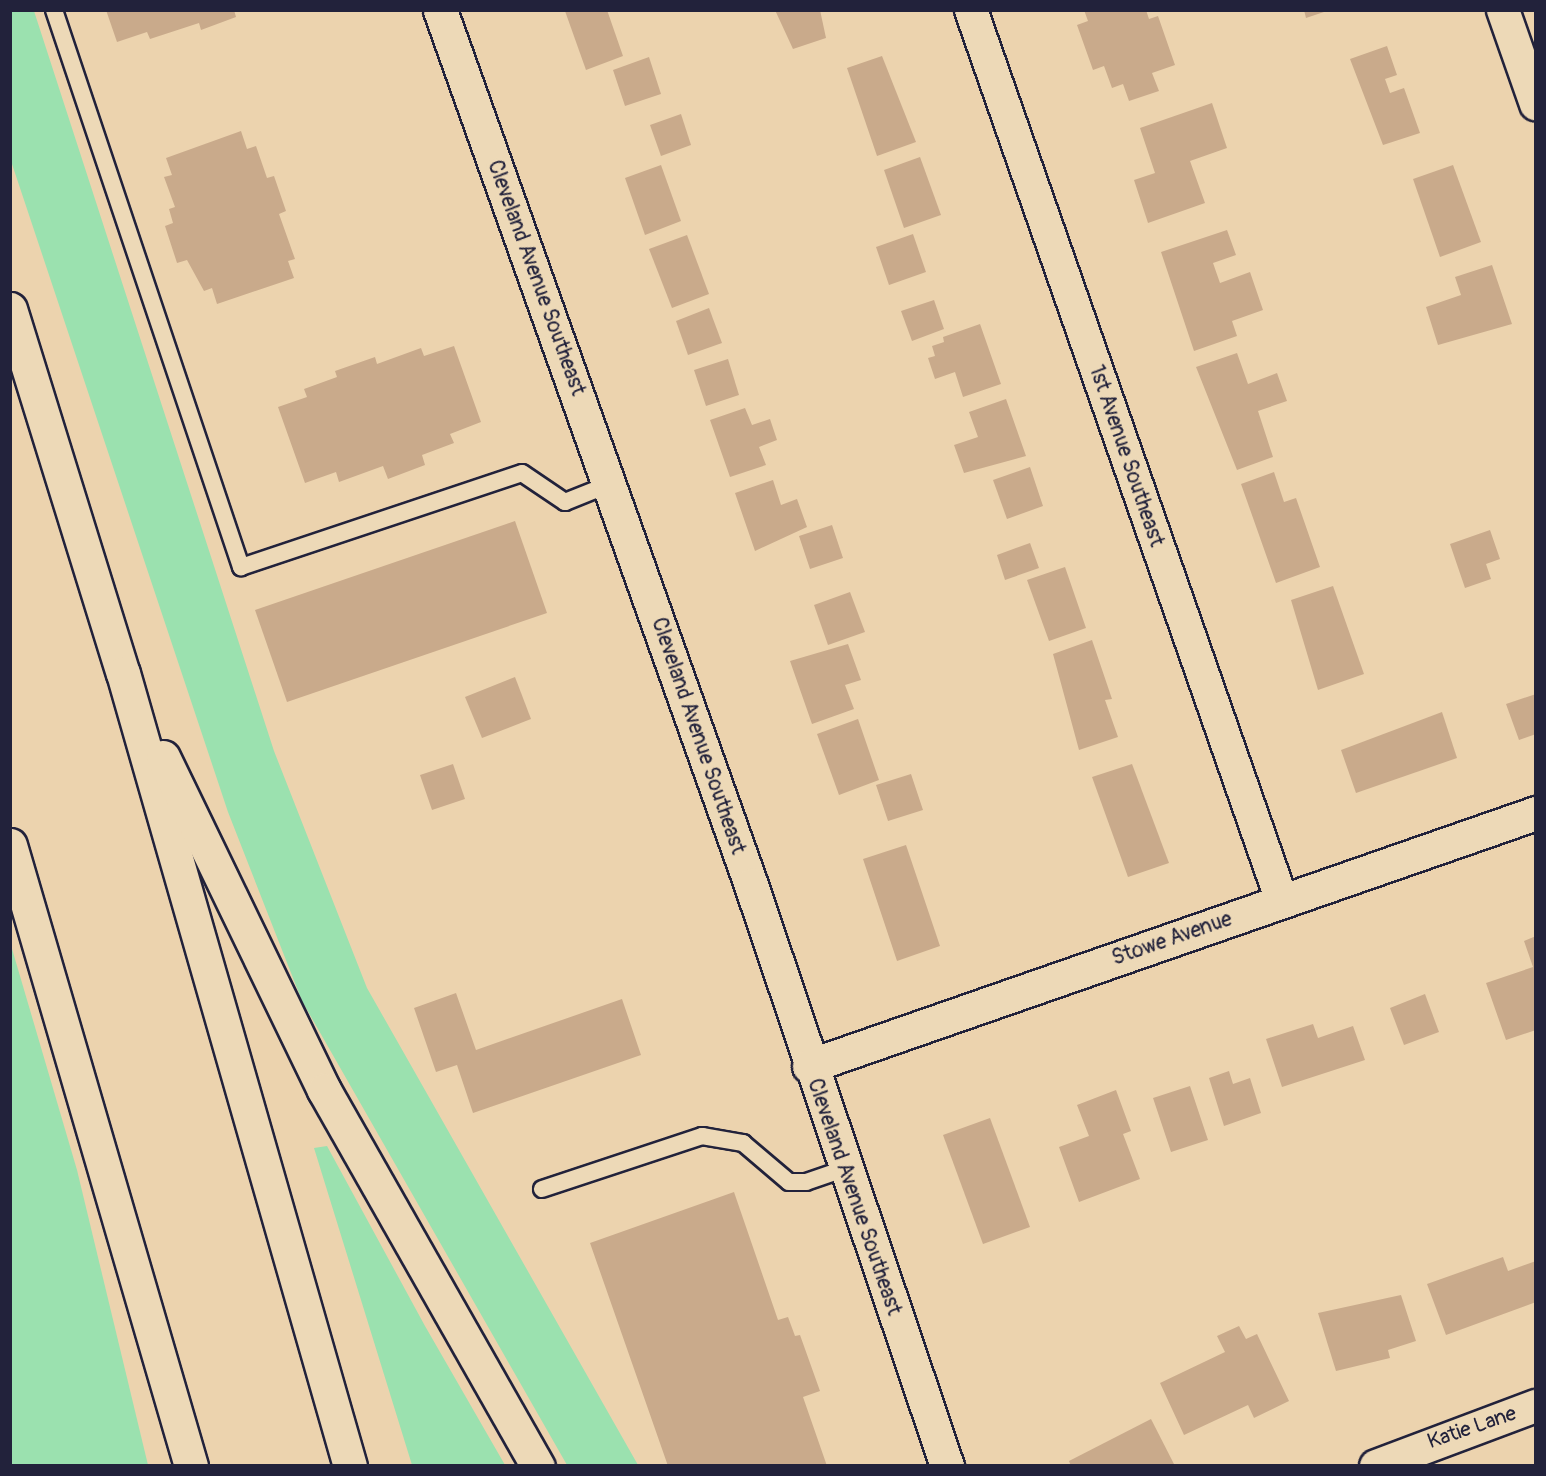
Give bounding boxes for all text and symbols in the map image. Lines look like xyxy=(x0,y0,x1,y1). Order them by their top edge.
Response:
street label: Cleveland Avenue Southeast xyxy=(482,157,590,399)
street label: 1st Avenue Southeast xyxy=(1083,362,1169,550)
street label: Cleveland Avenue Southeast xyxy=(646,614,750,858)
street label: Stowe Avenue xyxy=(1109,907,1235,971)
street label: Cleveland Avenue Southeast xyxy=(802,1075,906,1319)
street label: Katie Lane xyxy=(1424,1401,1520,1455)

